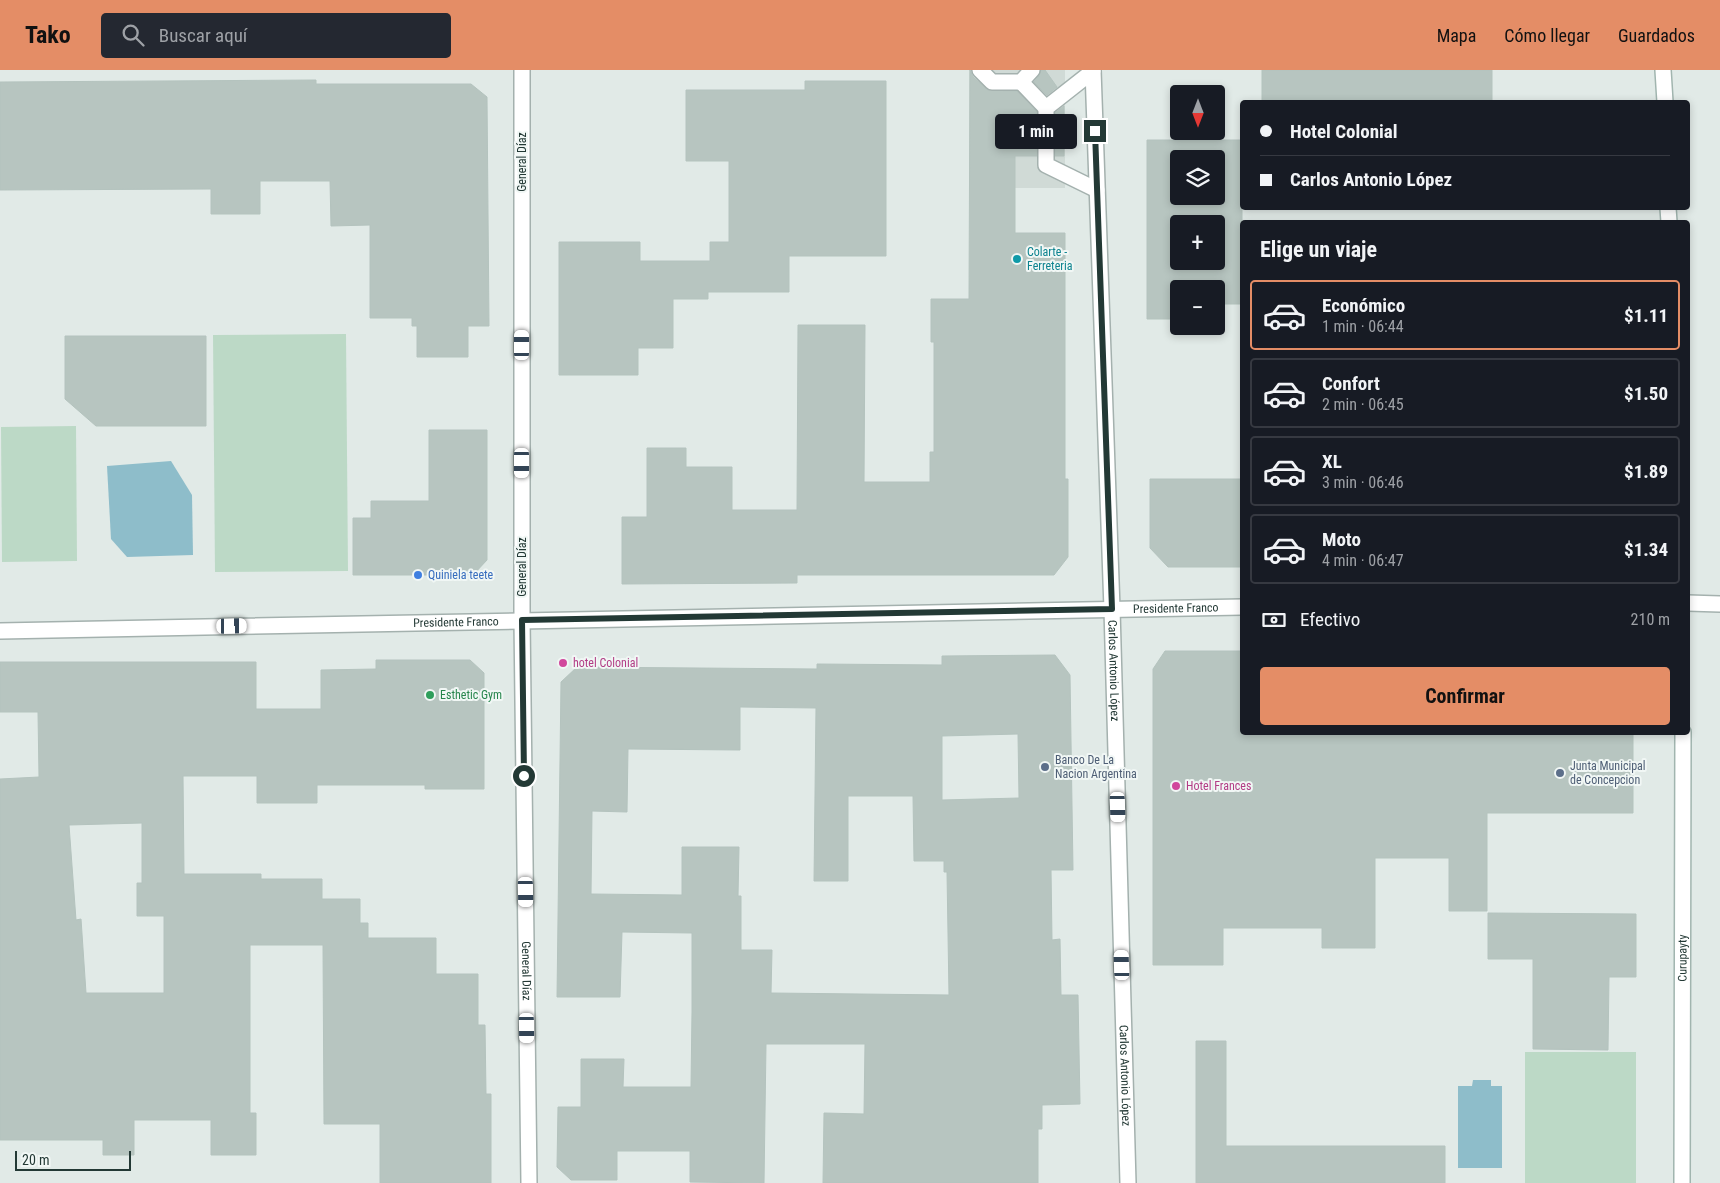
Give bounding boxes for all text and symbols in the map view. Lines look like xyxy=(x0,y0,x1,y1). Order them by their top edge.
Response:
search box xyxy=(101,13,451,58)
text: Tako xyxy=(25,21,71,49)
icon: search xyxy=(119,21,147,49)
text: Buscar aquí xyxy=(159,24,247,47)
text: Mapa xyxy=(1437,25,1476,46)
text: Cómo llegar xyxy=(1504,25,1590,46)
text: Guardados xyxy=(1618,25,1695,46)
north arrow xyxy=(1170,85,1225,140)
map controls xyxy=(1170,85,1225,335)
callout: 1 min xyxy=(995,114,1078,148)
route end xyxy=(1084,120,1106,142)
text: Hotel Colonial xyxy=(1290,120,1398,143)
text: 1 min xyxy=(1018,122,1054,141)
street label: General Díaz xyxy=(515,132,529,192)
button: layers xyxy=(1170,150,1225,205)
text: Carlos Antonio López xyxy=(1290,168,1452,191)
button: + xyxy=(1170,215,1225,270)
text: Elige un viaje xyxy=(1260,237,1377,262)
place label: Colarte - Ferreteria xyxy=(1027,245,1073,273)
marker: Colarte - Ferreteria xyxy=(1011,253,1023,265)
button: − xyxy=(1170,280,1225,335)
icon: car xyxy=(1262,293,1307,338)
text: Económico xyxy=(1322,294,1405,317)
text: $1.11 xyxy=(1624,304,1668,327)
text: 1 min · 06:44 xyxy=(1322,317,1404,336)
car xyxy=(514,330,529,360)
icon: car xyxy=(1262,371,1307,416)
text: Confort xyxy=(1322,372,1380,395)
text: $1.50 xyxy=(1624,382,1668,405)
text: 2 min · 06:45 xyxy=(1322,395,1404,414)
car xyxy=(514,448,529,478)
icon: car xyxy=(1262,449,1307,494)
text: XL xyxy=(1322,450,1342,473)
text: $1.89 xyxy=(1624,460,1668,483)
text: 3 min · 06:46 xyxy=(1322,473,1404,492)
icon: car xyxy=(1262,527,1307,572)
text: Moto xyxy=(1322,528,1361,551)
street label: General Díaz xyxy=(515,537,529,597)
text: $1.34 xyxy=(1624,538,1668,561)
text: 4 min · 06:47 xyxy=(1322,551,1404,570)
place label: Quiniela teete xyxy=(428,568,494,582)
marker: Quiniela teete xyxy=(412,569,424,581)
street label: Presidente Franco xyxy=(1133,600,1219,616)
icon: cash xyxy=(1260,606,1288,634)
text: Efectivo xyxy=(1300,608,1360,631)
text: 210 m xyxy=(1631,610,1670,629)
street label: Presidente Franco xyxy=(413,614,499,630)
car xyxy=(216,618,247,634)
street label: Carlos Antonio López xyxy=(1105,620,1122,722)
place label: hotel Colonial xyxy=(573,656,638,670)
marker: hotel Colonial xyxy=(557,657,569,669)
button: Confirmar xyxy=(1260,667,1670,725)
place label: Esthetic Gym xyxy=(440,688,502,702)
marker: Esthetic Gym xyxy=(424,689,436,701)
place label: Banco De La Nacion Argentina xyxy=(1055,753,1137,781)
place label: Junta Municipal de Concepcion xyxy=(1570,759,1646,787)
marker: Banco De La Nacion Argentina xyxy=(1039,761,1051,773)
route start xyxy=(513,765,535,787)
marker: Junta Municipal de Concepcion xyxy=(1554,767,1566,779)
place label: Hotel Frances xyxy=(1186,779,1251,793)
marker: Hotel Frances xyxy=(1170,780,1182,792)
car xyxy=(1109,792,1126,822)
car xyxy=(518,877,533,907)
street label: Curupayty xyxy=(1675,934,1690,982)
street label: General Díaz xyxy=(519,941,534,1001)
car xyxy=(1113,950,1130,980)
car xyxy=(519,1013,534,1043)
street label: Carlos Antonio López xyxy=(1117,1025,1133,1126)
scale bar xyxy=(15,1148,131,1171)
text: 20 m xyxy=(22,1152,50,1168)

